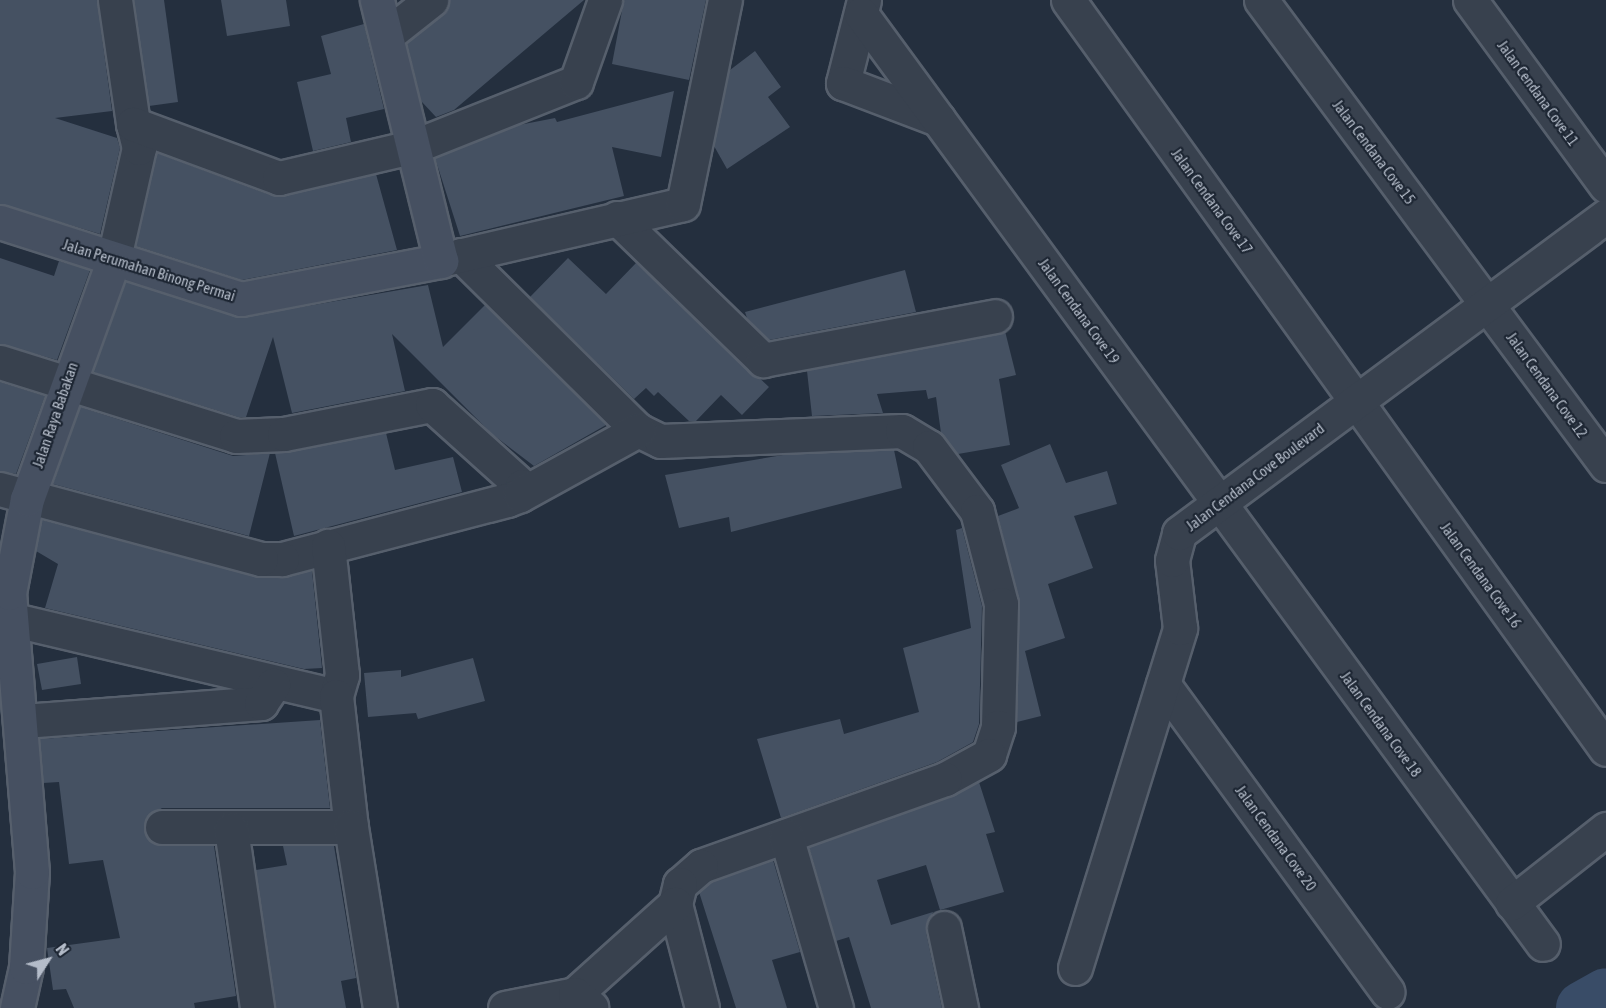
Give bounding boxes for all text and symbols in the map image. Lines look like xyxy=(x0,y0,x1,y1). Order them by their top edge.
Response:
street label: Jalan Cendana Cove 11 xyxy=(1494,37,1582,149)
street label: Jalan Cendana Cove 15 xyxy=(1329,96,1419,208)
street label: Jalan Cendana Cove 17 xyxy=(1168,145,1256,257)
street label: Jalan Perumahan Binong Permai xyxy=(61,235,237,305)
street label: Jalan Cendana Cove 19 xyxy=(1035,255,1123,367)
street label: Jalan Cendana Cove 12 xyxy=(1503,329,1591,441)
street label: Jalan Raya Babakan xyxy=(28,360,82,470)
street label: Jalan Cendana Cove Boulevard xyxy=(1182,419,1328,535)
street label: Jalan Cendana Cove 16 xyxy=(1437,519,1525,631)
street label: Jalan Cendana Cove 18 xyxy=(1337,668,1425,780)
street label: Jalan Cendana Cove 20 xyxy=(1232,782,1320,894)
north arrow xyxy=(18,930,78,990)
text: N xyxy=(52,940,73,959)

